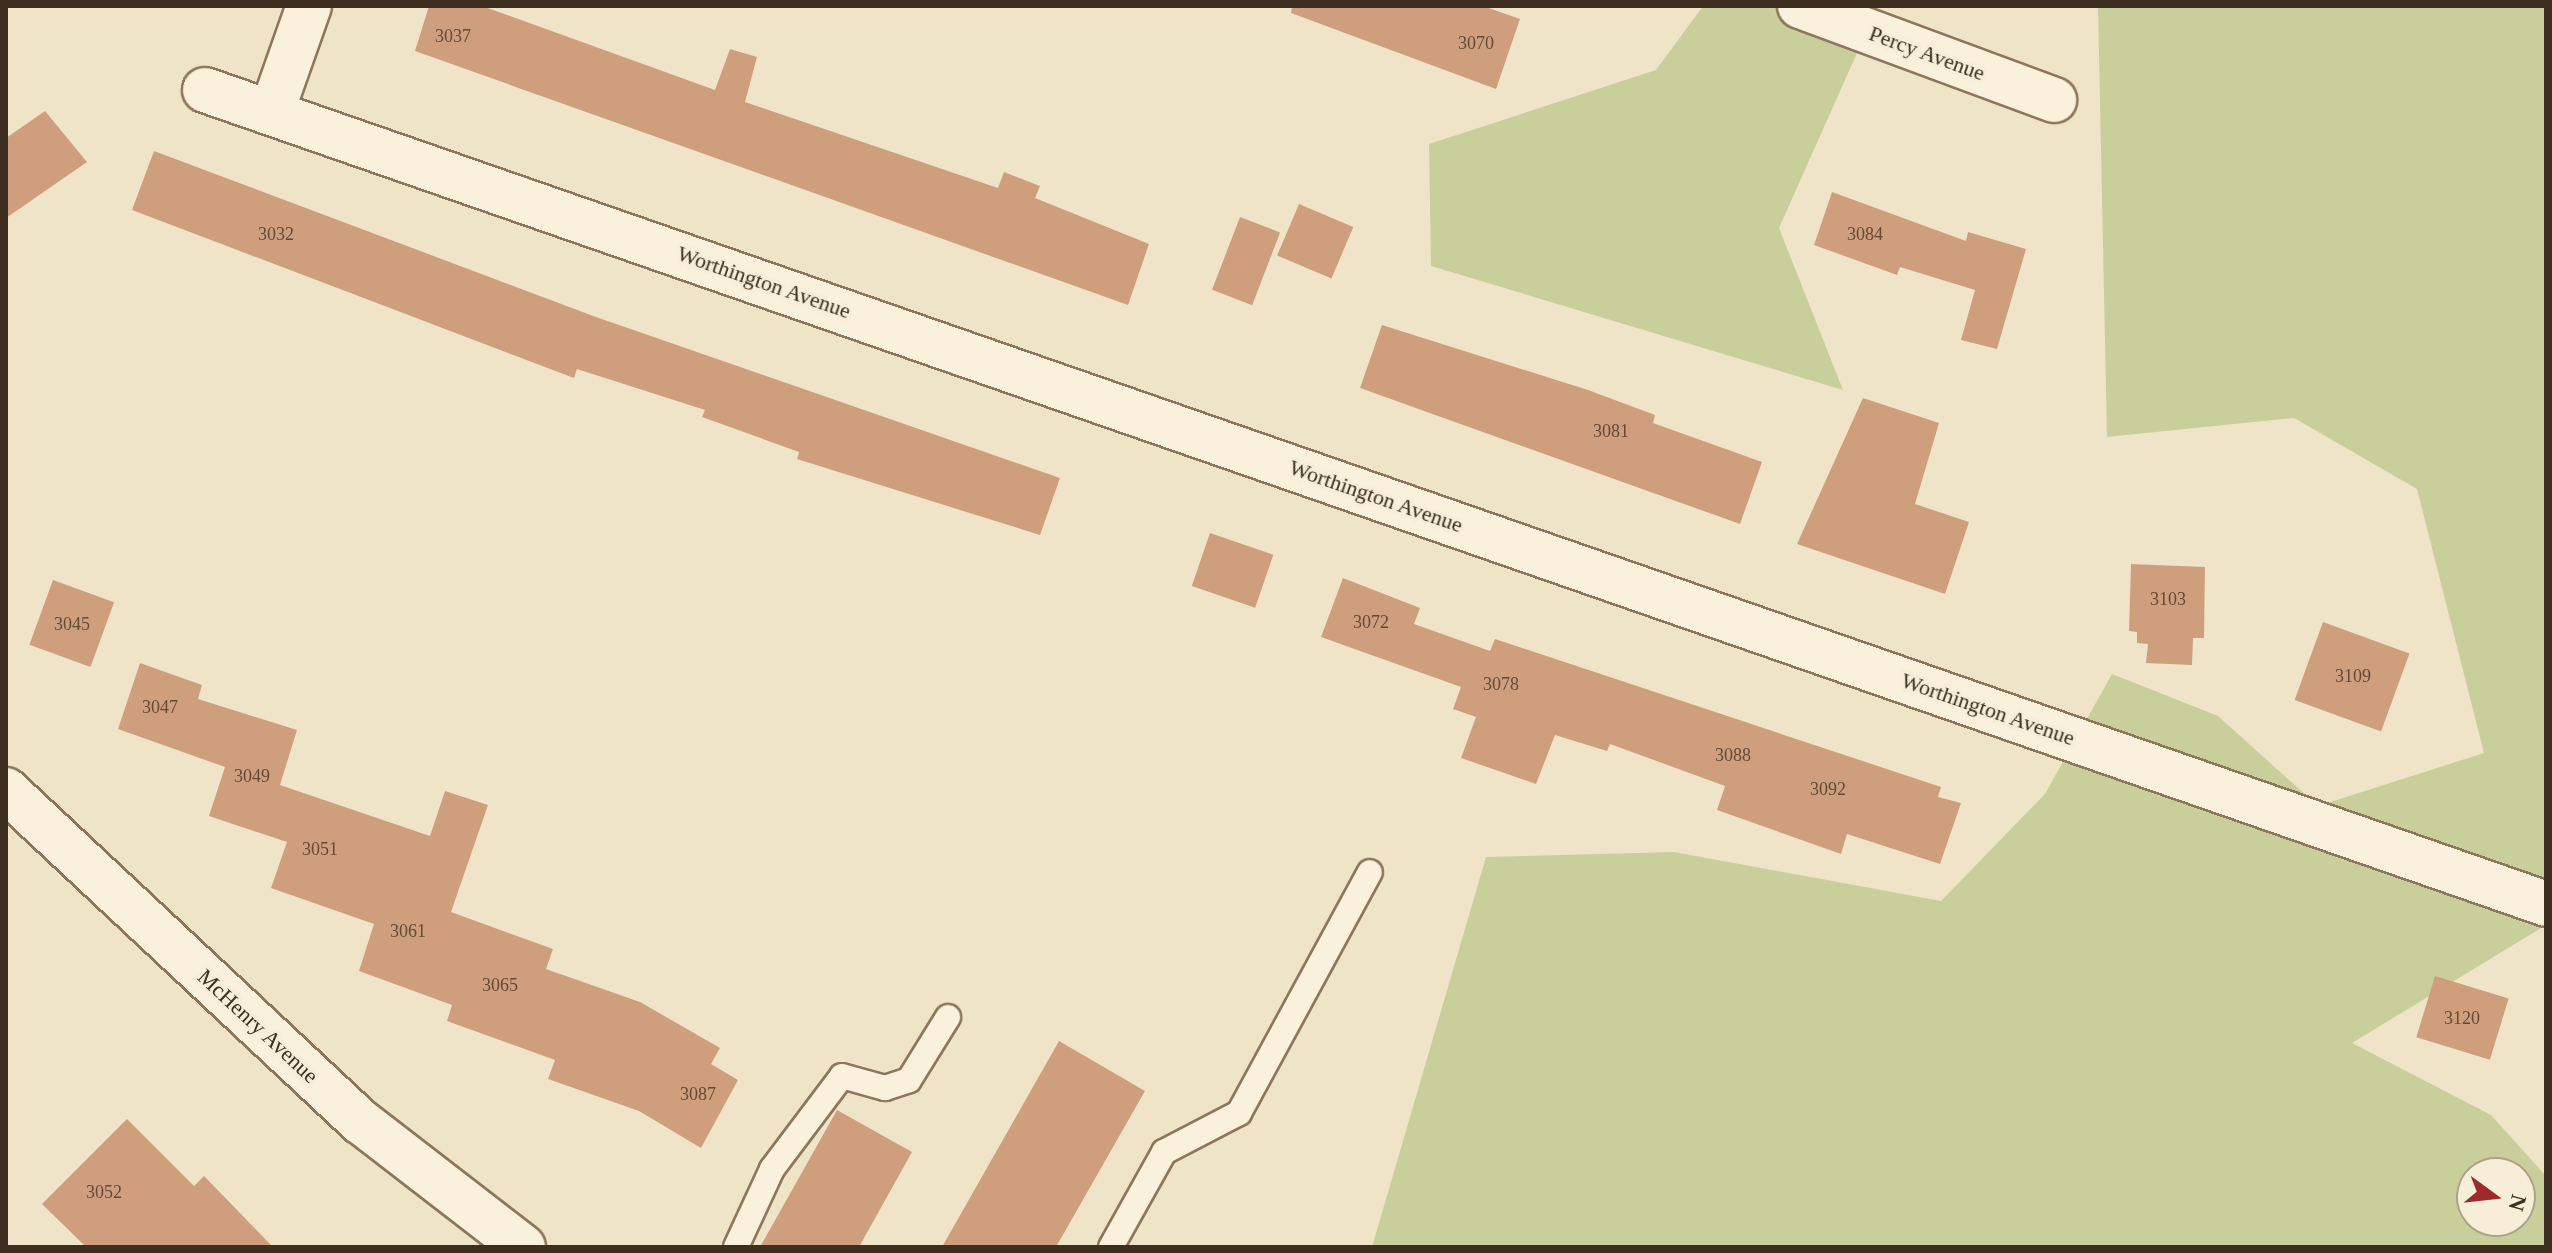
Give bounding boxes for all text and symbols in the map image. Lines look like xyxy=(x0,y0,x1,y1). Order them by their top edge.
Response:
street label: Percy Avenue xyxy=(1865,20,1989,86)
house number: 3037 xyxy=(435,25,471,47)
house number: 3070 xyxy=(1458,32,1494,54)
house number: 3032 xyxy=(258,223,294,245)
house number: 3084 xyxy=(1847,223,1883,245)
street label: Worthington Avenue xyxy=(673,240,855,324)
house number: 3081 xyxy=(1593,420,1629,442)
street label: Worthington Avenue xyxy=(1285,454,1467,538)
house number: 3103 xyxy=(2150,588,2186,610)
house number: 3072 xyxy=(1353,611,1389,633)
house number: 3045 xyxy=(54,613,90,635)
house number: 3109 xyxy=(2335,665,2371,687)
street label: Worthington Avenue xyxy=(1897,667,2079,751)
house number: 3078 xyxy=(1483,673,1519,695)
house number: 3047 xyxy=(142,696,178,718)
house number: 3088 xyxy=(1715,744,1751,766)
house number: 3049 xyxy=(234,765,270,787)
house number: 3092 xyxy=(1810,778,1846,800)
house number: 3051 xyxy=(302,838,338,860)
house number: 3061 xyxy=(390,920,426,942)
street label: McHenry Avenue xyxy=(192,963,324,1089)
house number: 3065 xyxy=(482,974,518,996)
house number: 3120 xyxy=(2444,1007,2480,1029)
house number: 3087 xyxy=(680,1083,716,1105)
north arrow xyxy=(2456,1157,2536,1237)
house number: 3052 xyxy=(86,1181,122,1203)
text: N xyxy=(2504,1192,2532,1214)

